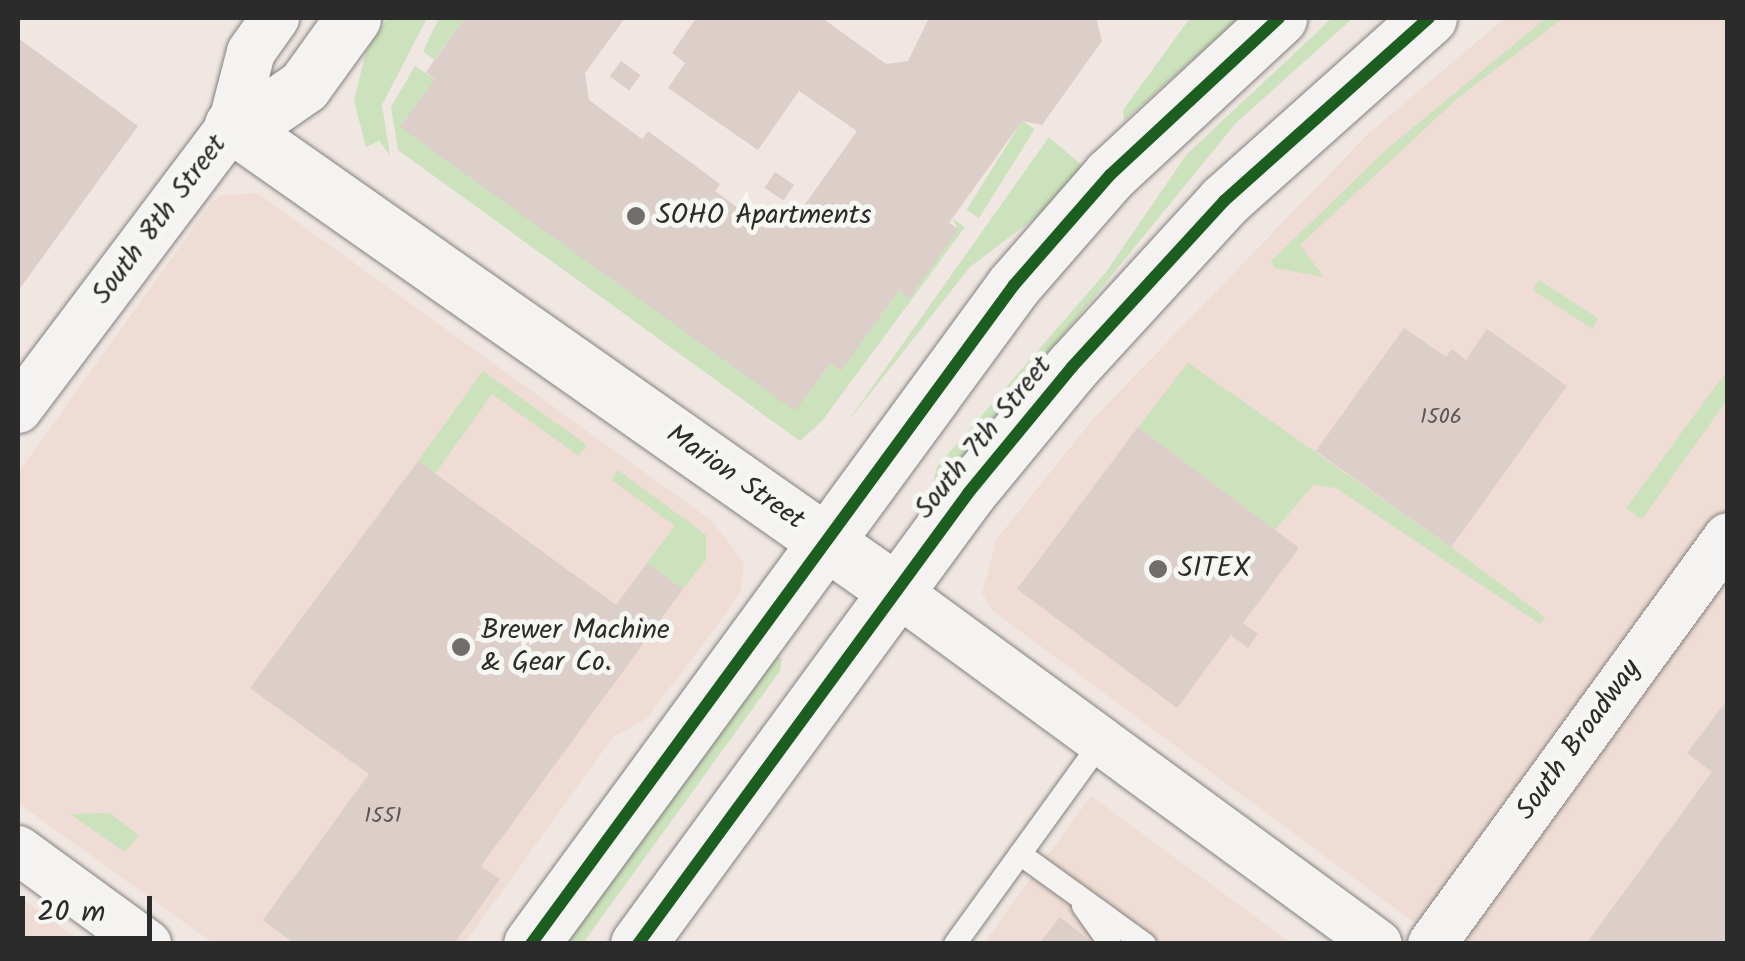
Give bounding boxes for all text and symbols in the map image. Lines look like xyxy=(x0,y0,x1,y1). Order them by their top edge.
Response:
street label: South 8th Street xyxy=(85,129,235,311)
place label: SOHO Apartments xyxy=(656,199,871,233)
marker: SOHO Apartments xyxy=(625,205,647,227)
street label: South 7th Street xyxy=(908,350,1060,526)
house number: 1506 xyxy=(1420,405,1462,431)
street label: Marion Street xyxy=(659,418,811,538)
place label: SITEX xyxy=(1178,552,1250,586)
marker: SITEX xyxy=(1147,558,1169,580)
place label: Brewer Machine & Gear Co. xyxy=(481,614,670,680)
marker: Brewer Machine & Gear Co. xyxy=(450,636,472,658)
street label: South Broadway xyxy=(1510,653,1648,827)
house number: 1551 xyxy=(364,804,402,830)
scale bar xyxy=(25,876,158,938)
text: 20 m xyxy=(37,889,105,937)

